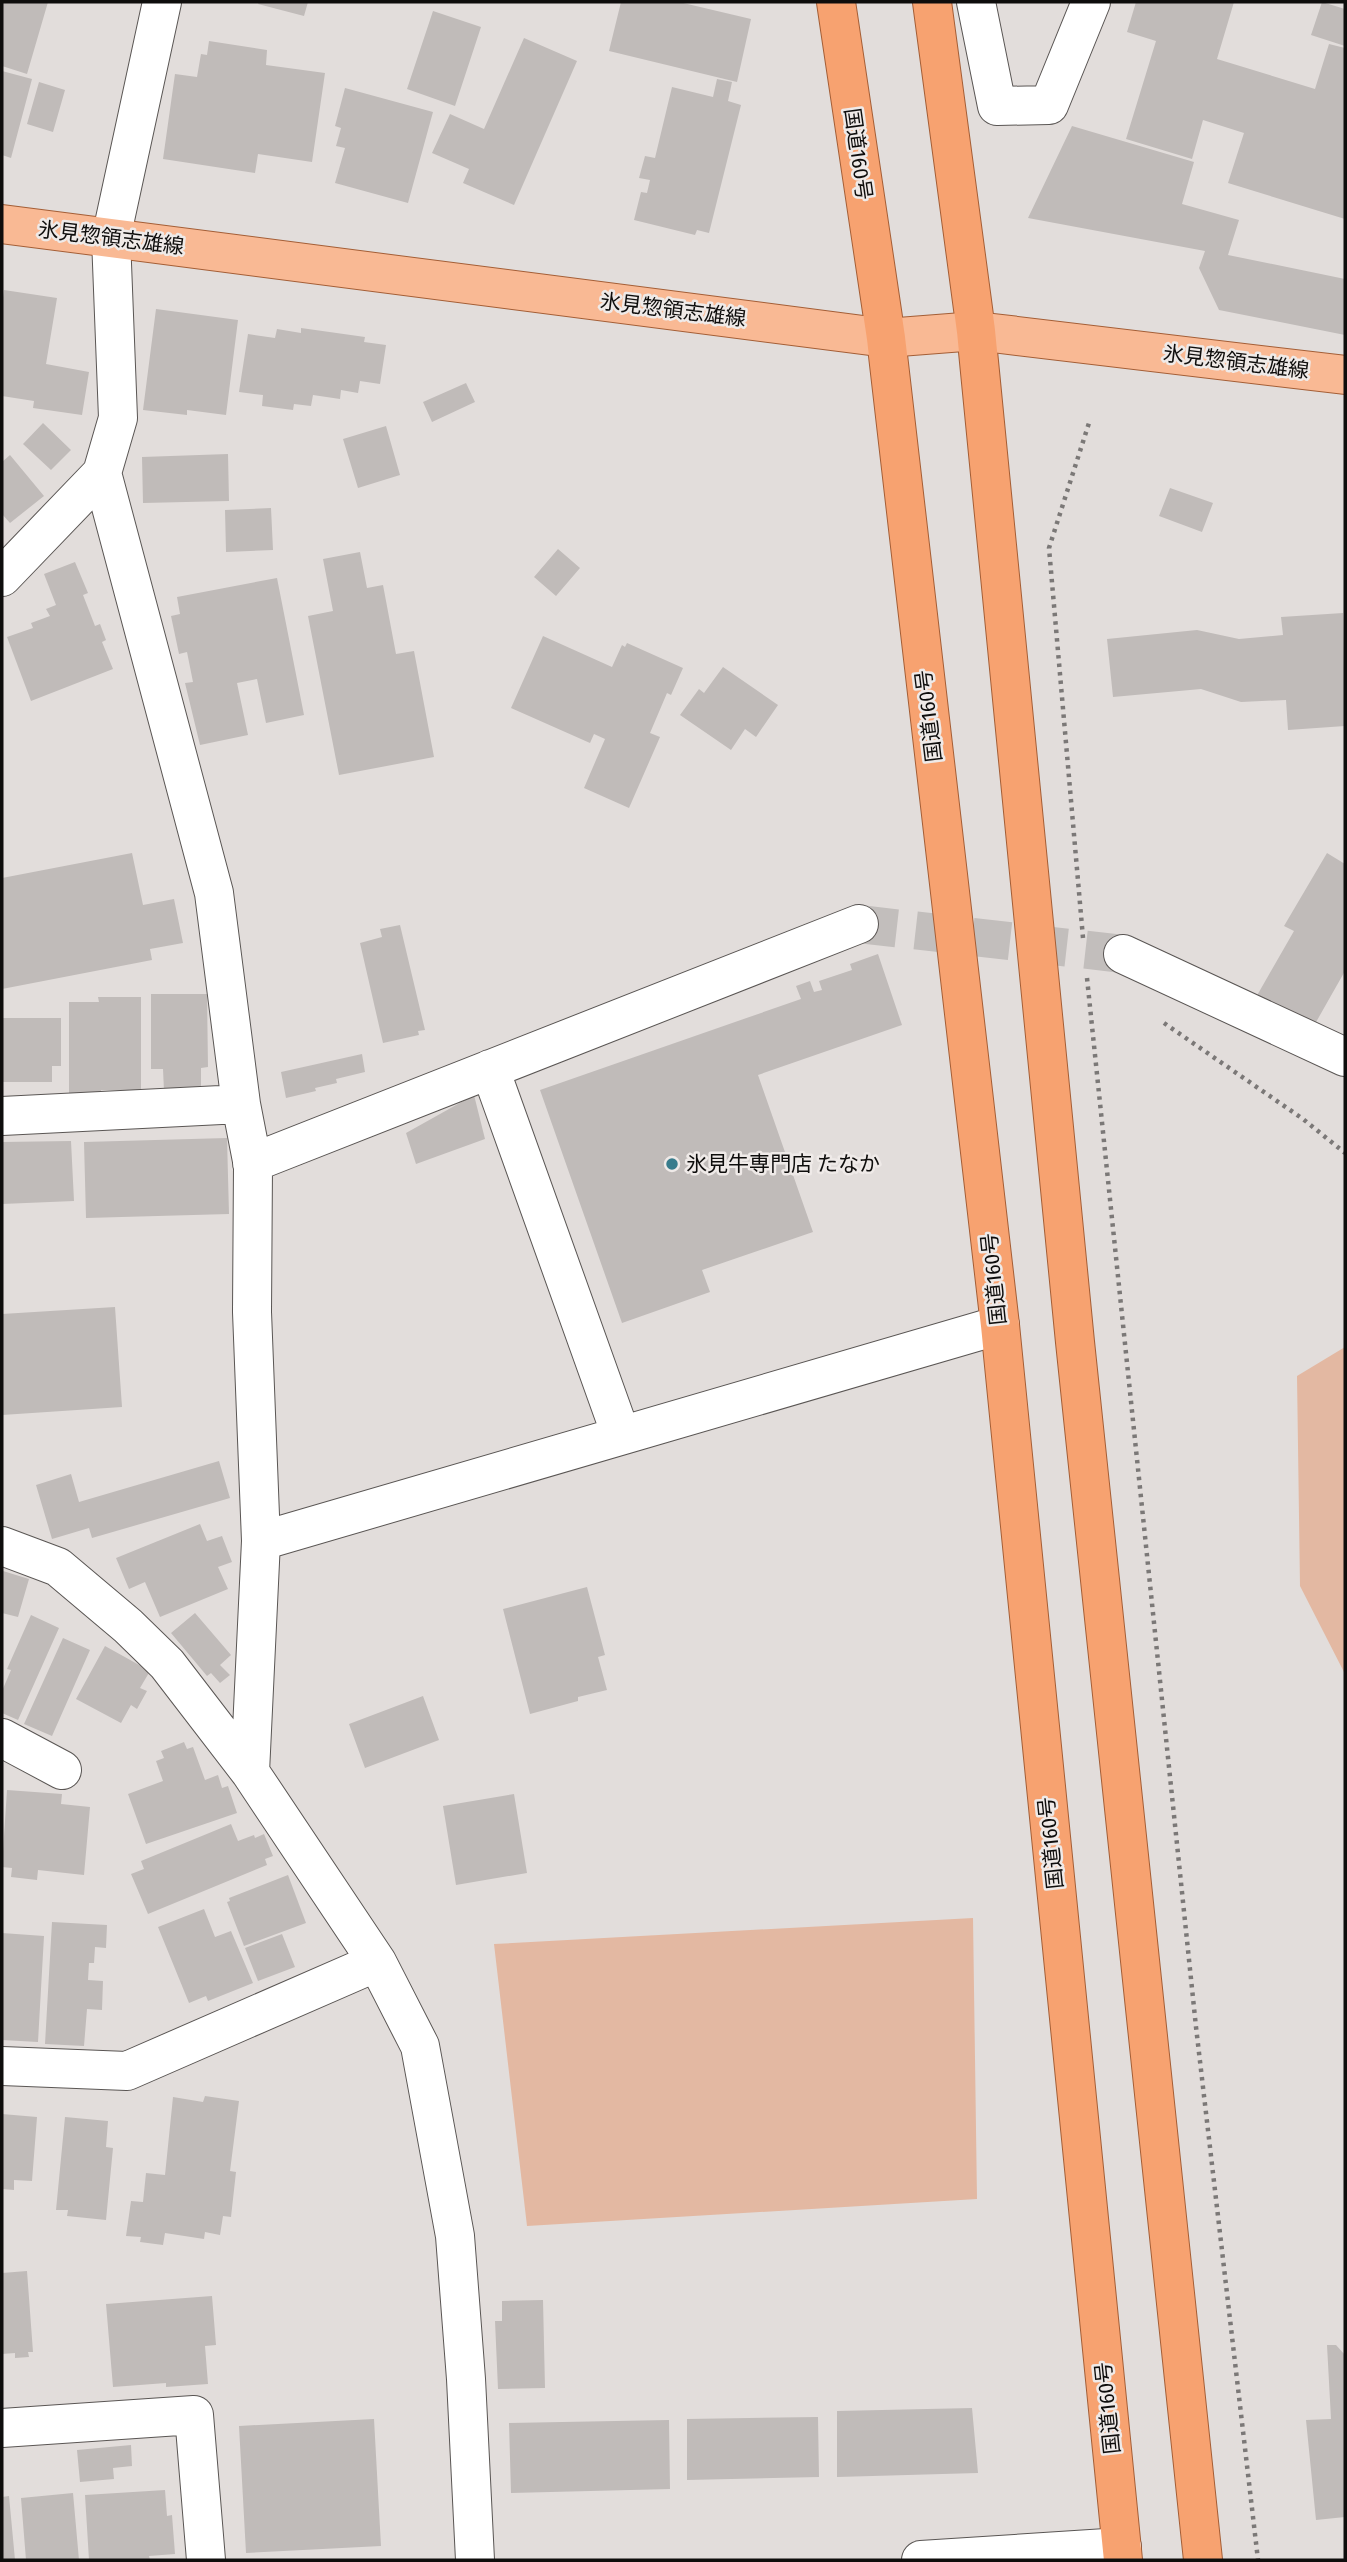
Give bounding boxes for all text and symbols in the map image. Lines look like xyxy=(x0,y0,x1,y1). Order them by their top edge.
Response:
street label: 国道160号 xyxy=(839,106,877,202)
street label: 氷見惣領志雄線 xyxy=(36,216,186,260)
street label: 氷見惣領志雄線 xyxy=(598,288,748,332)
street label: 氷見惣領志雄線 xyxy=(1161,340,1311,384)
street label: 国道160号 xyxy=(910,668,948,764)
place label: 氷見牛専門店 たなか xyxy=(686,1151,880,1177)
marker: 氷見牛専門店 たなか xyxy=(664,1156,680,1172)
street label: 国道160号 xyxy=(976,1232,1012,1326)
street label: 国道160号 xyxy=(1033,1796,1069,1890)
street label: 国道160号 xyxy=(1090,2361,1126,2455)

